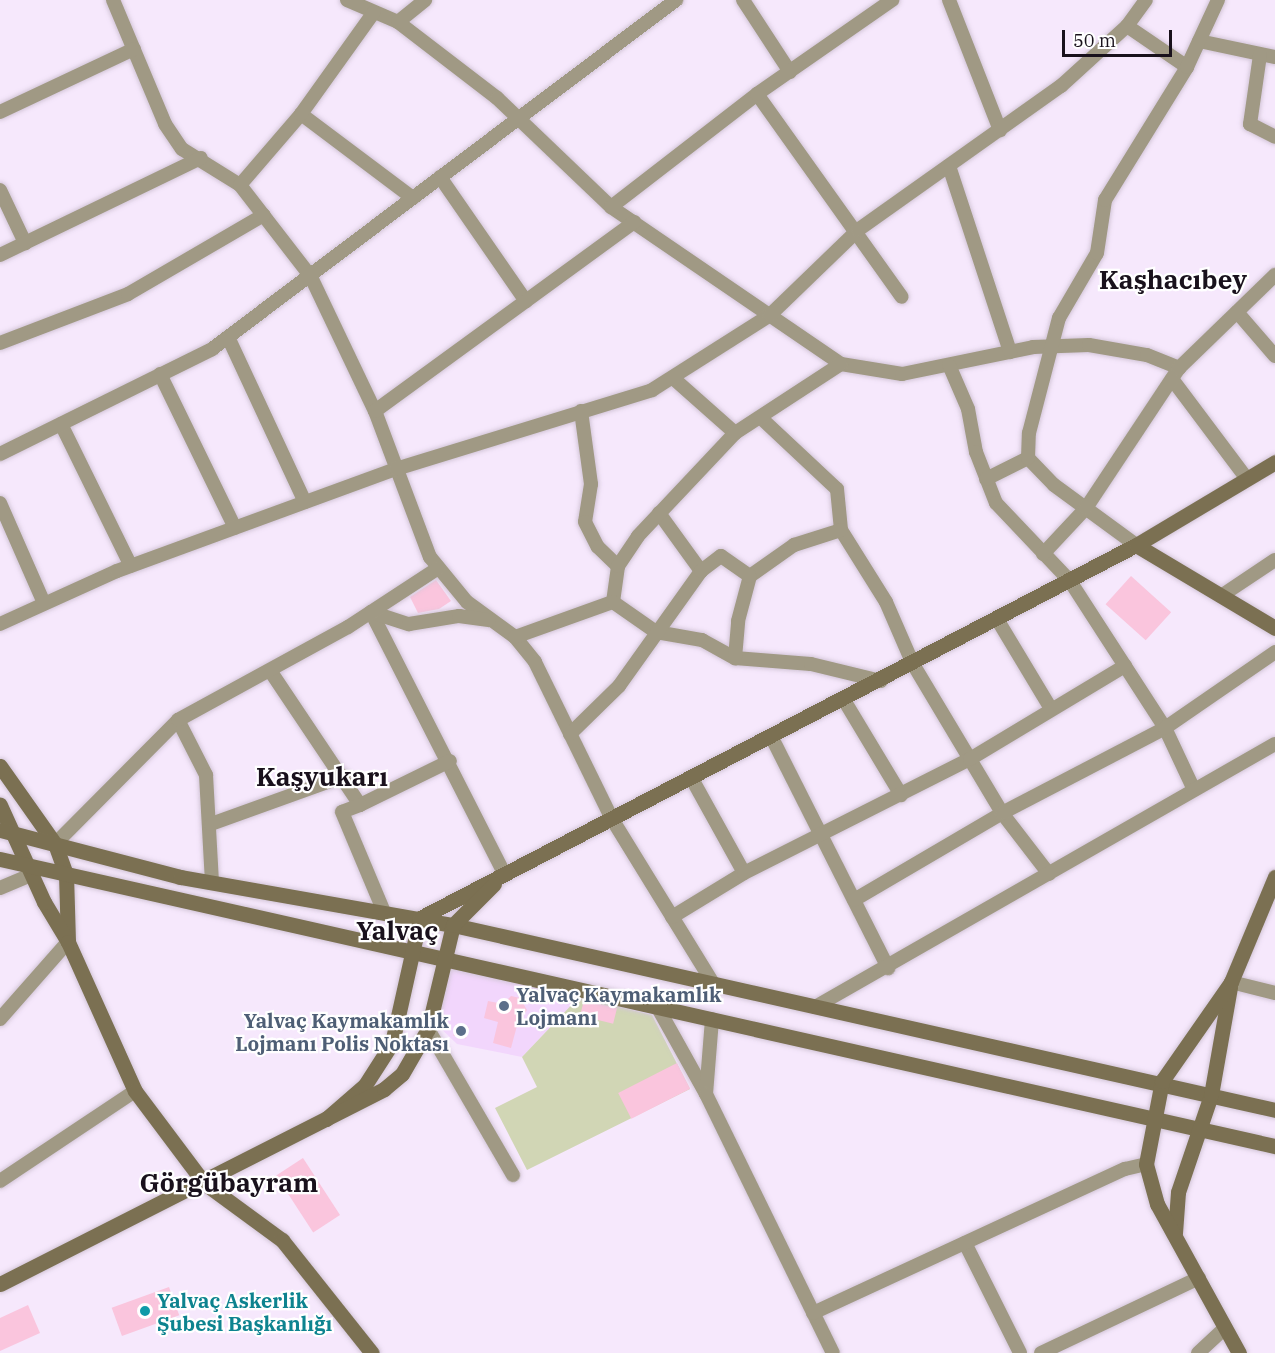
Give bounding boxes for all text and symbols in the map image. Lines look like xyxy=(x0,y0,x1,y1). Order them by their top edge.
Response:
scale bar xyxy=(1065,18,1174,56)
text: 50 m xyxy=(1073,29,1116,52)
district label: Kaşhacıbey xyxy=(1099,264,1247,296)
district label: Kaşyukarı xyxy=(256,761,388,793)
district label: Yalvaç xyxy=(356,915,438,947)
place label: Yalvaç Kaymakamlık Lojmanı xyxy=(516,982,721,1029)
marker: Yalvaç Kaymakamlık Lojmanı xyxy=(497,999,511,1013)
place label: Yalvaç Kaymakamlık Lojmanı Polis Noktası xyxy=(235,1008,449,1055)
marker: Yalvaç Kaymakamlık Lojmanı Polis Noktası xyxy=(454,1024,468,1038)
district label: Görgübayram xyxy=(140,1167,318,1199)
place label: Yalvaç Askerlik Şubesi Başkanlığı xyxy=(157,1288,332,1335)
marker: Yalvaç Askerlik Şubesi Başkanlığı xyxy=(138,1304,152,1318)

